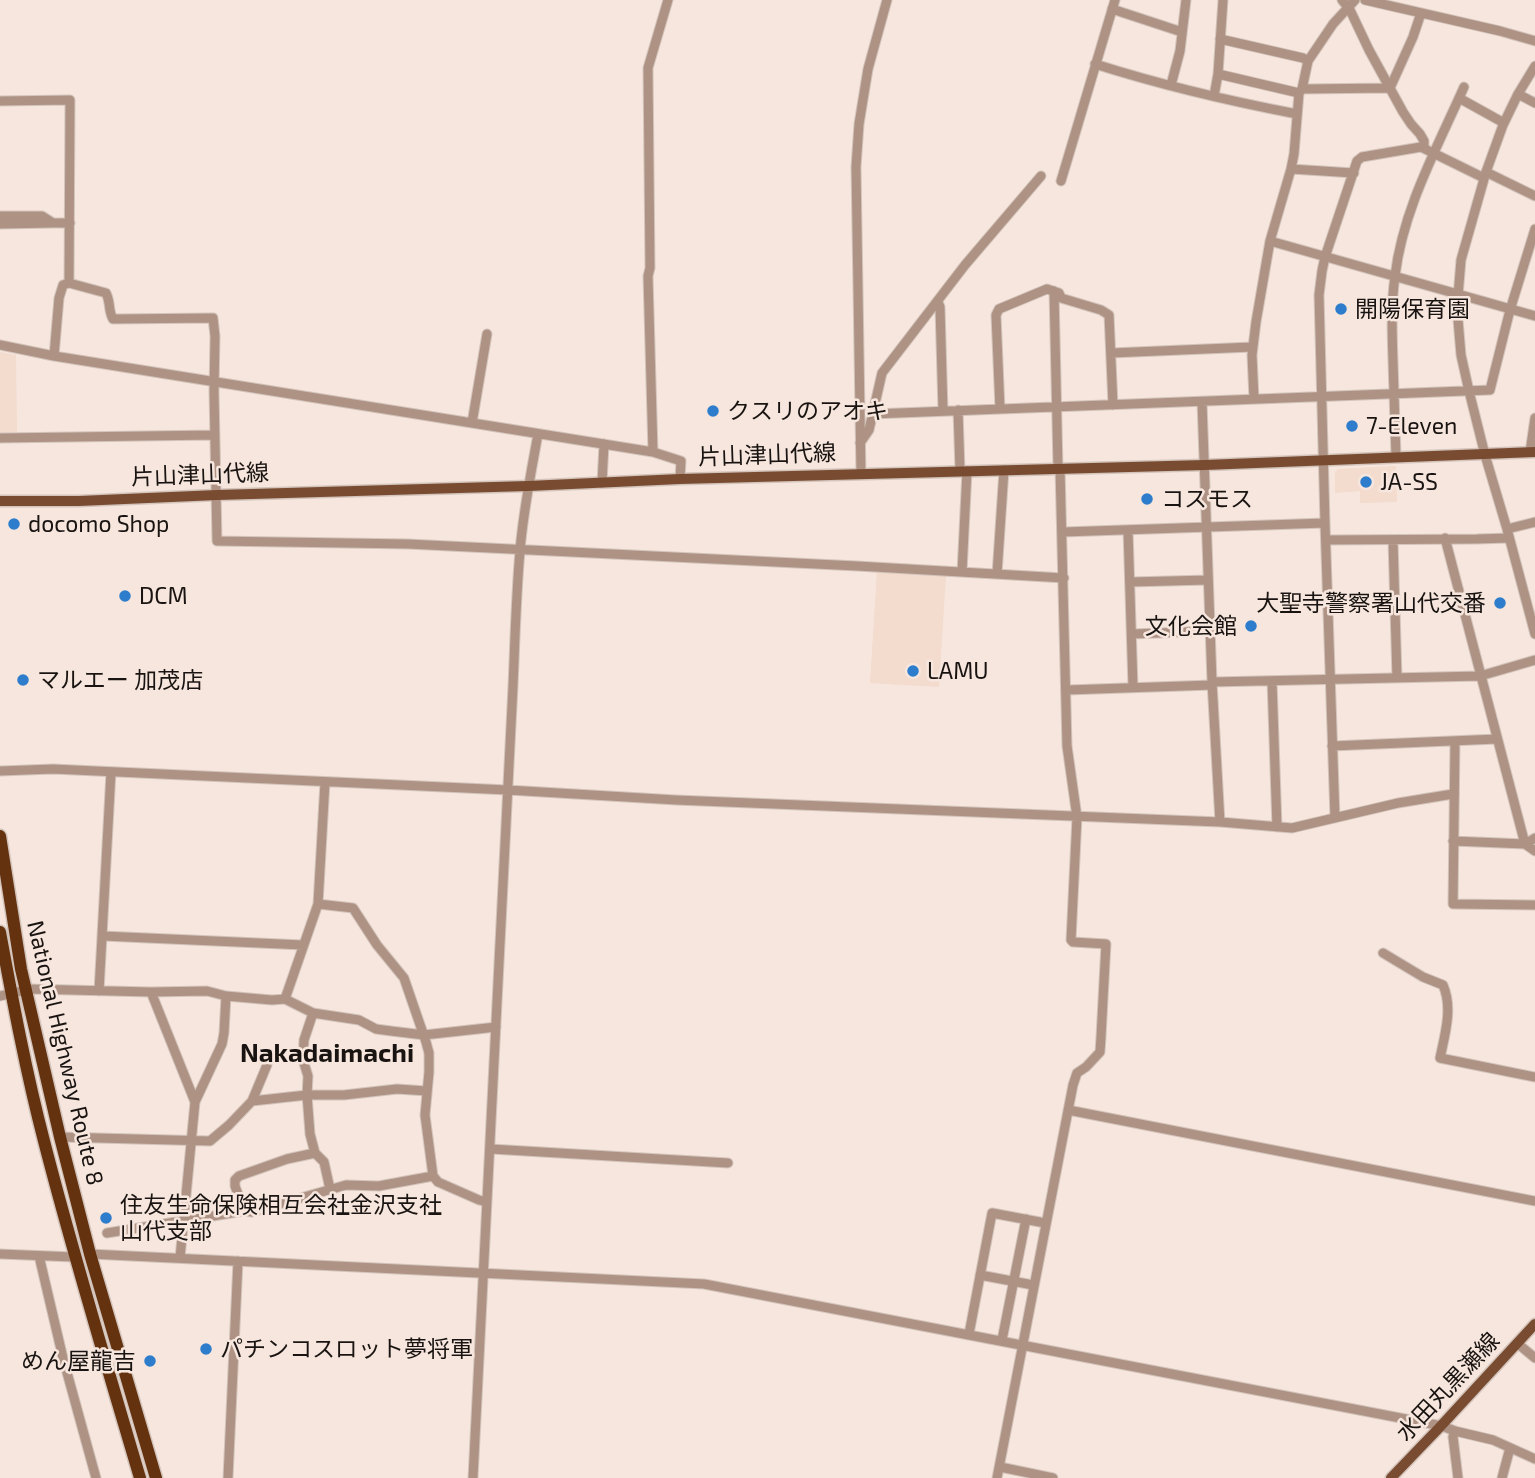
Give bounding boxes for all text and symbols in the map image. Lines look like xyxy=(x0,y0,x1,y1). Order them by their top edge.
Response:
place label: 開陽保育園 xyxy=(1355,295,1470,323)
marker: 開陽保育園 xyxy=(1333,301,1349,317)
place label: クスリのアオキ xyxy=(727,397,888,425)
marker: クスリのアオキ xyxy=(705,403,721,419)
place label: 7-Eleven xyxy=(1366,412,1457,440)
marker: 7-Eleven xyxy=(1344,418,1360,434)
street label: 片山津山代線 xyxy=(698,439,836,471)
street label: 片山津山代線 xyxy=(131,459,269,491)
place label: JA-SS xyxy=(1380,468,1438,496)
marker: JA-SS xyxy=(1358,474,1374,490)
place label: コスモス xyxy=(1161,485,1253,513)
marker: コスモス xyxy=(1139,491,1155,507)
place label: docomo Shop xyxy=(28,510,169,538)
marker: docomo Shop xyxy=(6,516,22,532)
place label: DCM xyxy=(139,582,188,610)
marker: DCM xyxy=(117,588,133,604)
place label: 大聖寺警察署山代交番 xyxy=(1256,589,1486,617)
marker: 大聖寺警察署山代交番 xyxy=(1492,595,1508,611)
place label: 文化会館 xyxy=(1145,612,1237,640)
marker: 文化会館 xyxy=(1243,618,1259,634)
place label: LAMU xyxy=(927,657,989,685)
marker: LAMU xyxy=(905,663,921,679)
place label: マルエー 加茂店 xyxy=(37,666,203,694)
marker: マルエー 加茂店 xyxy=(15,672,31,688)
street label: National Highway Route 8 xyxy=(21,918,109,1188)
district label: Nakadaimachi xyxy=(240,1037,414,1069)
place label: 住友生命保険相互会社金沢支社 山代支部 xyxy=(120,1191,442,1245)
marker: 住友生命保険相互会社金沢支社 山代支部 xyxy=(98,1210,114,1226)
street label: 水田丸黒瀬線 xyxy=(1391,1327,1505,1447)
place label: パチンコスロット夢将軍 xyxy=(220,1335,473,1363)
marker: パチンコスロット夢将軍 xyxy=(198,1341,214,1357)
place label: めん屋龍吉 xyxy=(21,1347,136,1375)
marker: めん屋龍吉 xyxy=(142,1353,158,1369)

